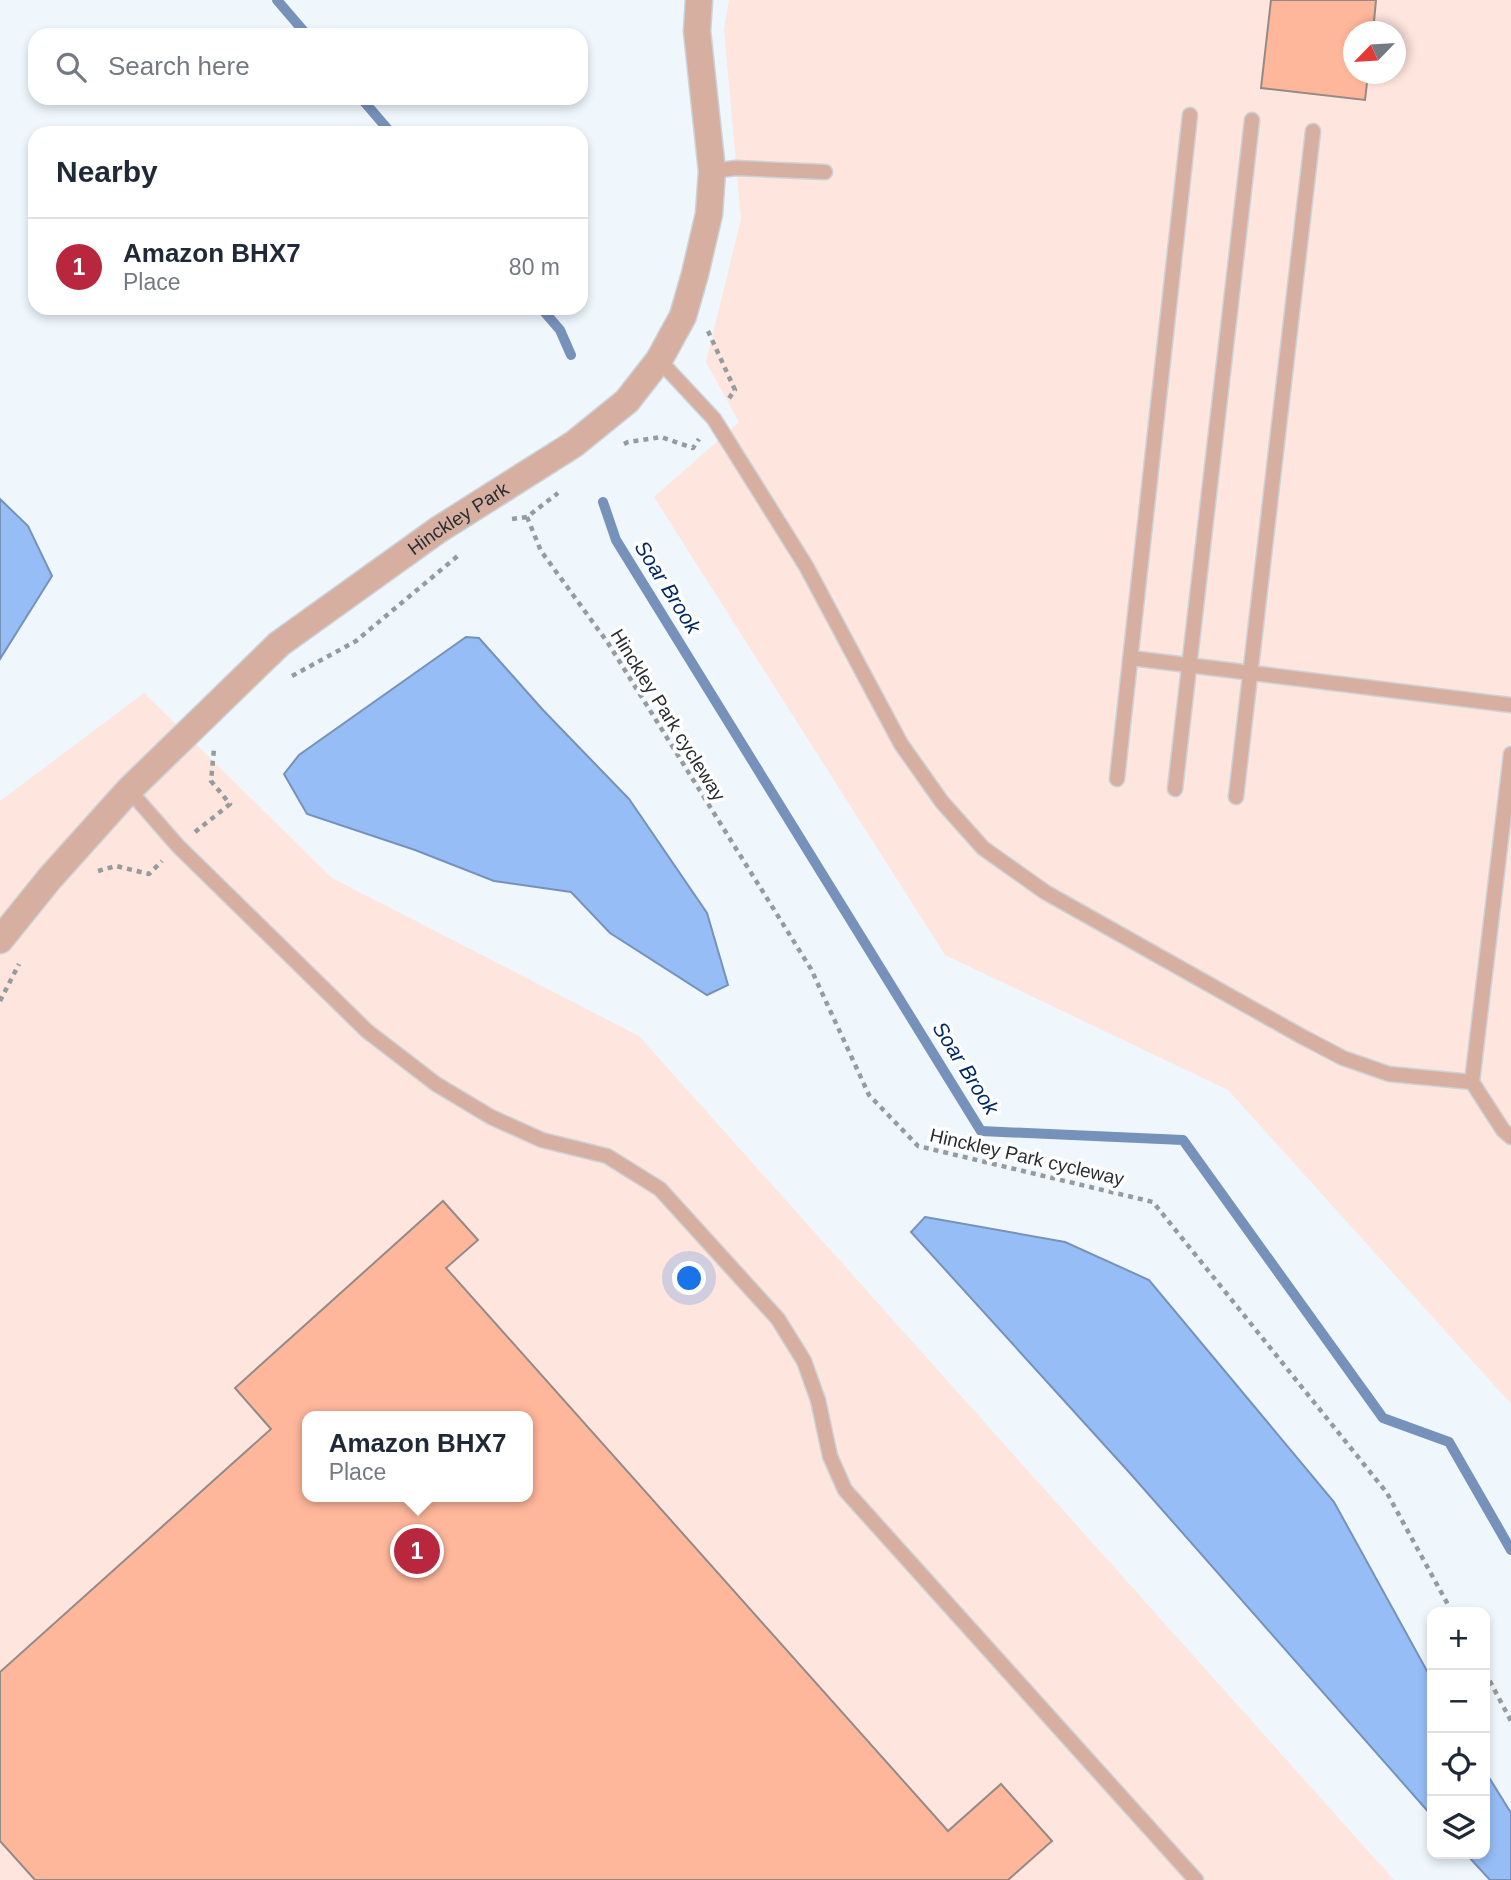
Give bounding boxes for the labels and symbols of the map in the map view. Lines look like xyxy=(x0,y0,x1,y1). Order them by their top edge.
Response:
north arrow xyxy=(1343,21,1406,84)
street label: Hinckley Park xyxy=(403,477,513,559)
water label: Soar Brook xyxy=(630,536,706,639)
street label: Hinckley Park cycleway xyxy=(607,625,730,805)
water label: Soar Brook xyxy=(928,1017,1004,1120)
street label: Hinckley Park cycleway xyxy=(928,1124,1127,1190)
your location xyxy=(672,1261,706,1295)
pin: 1 xyxy=(394,1525,440,1577)

